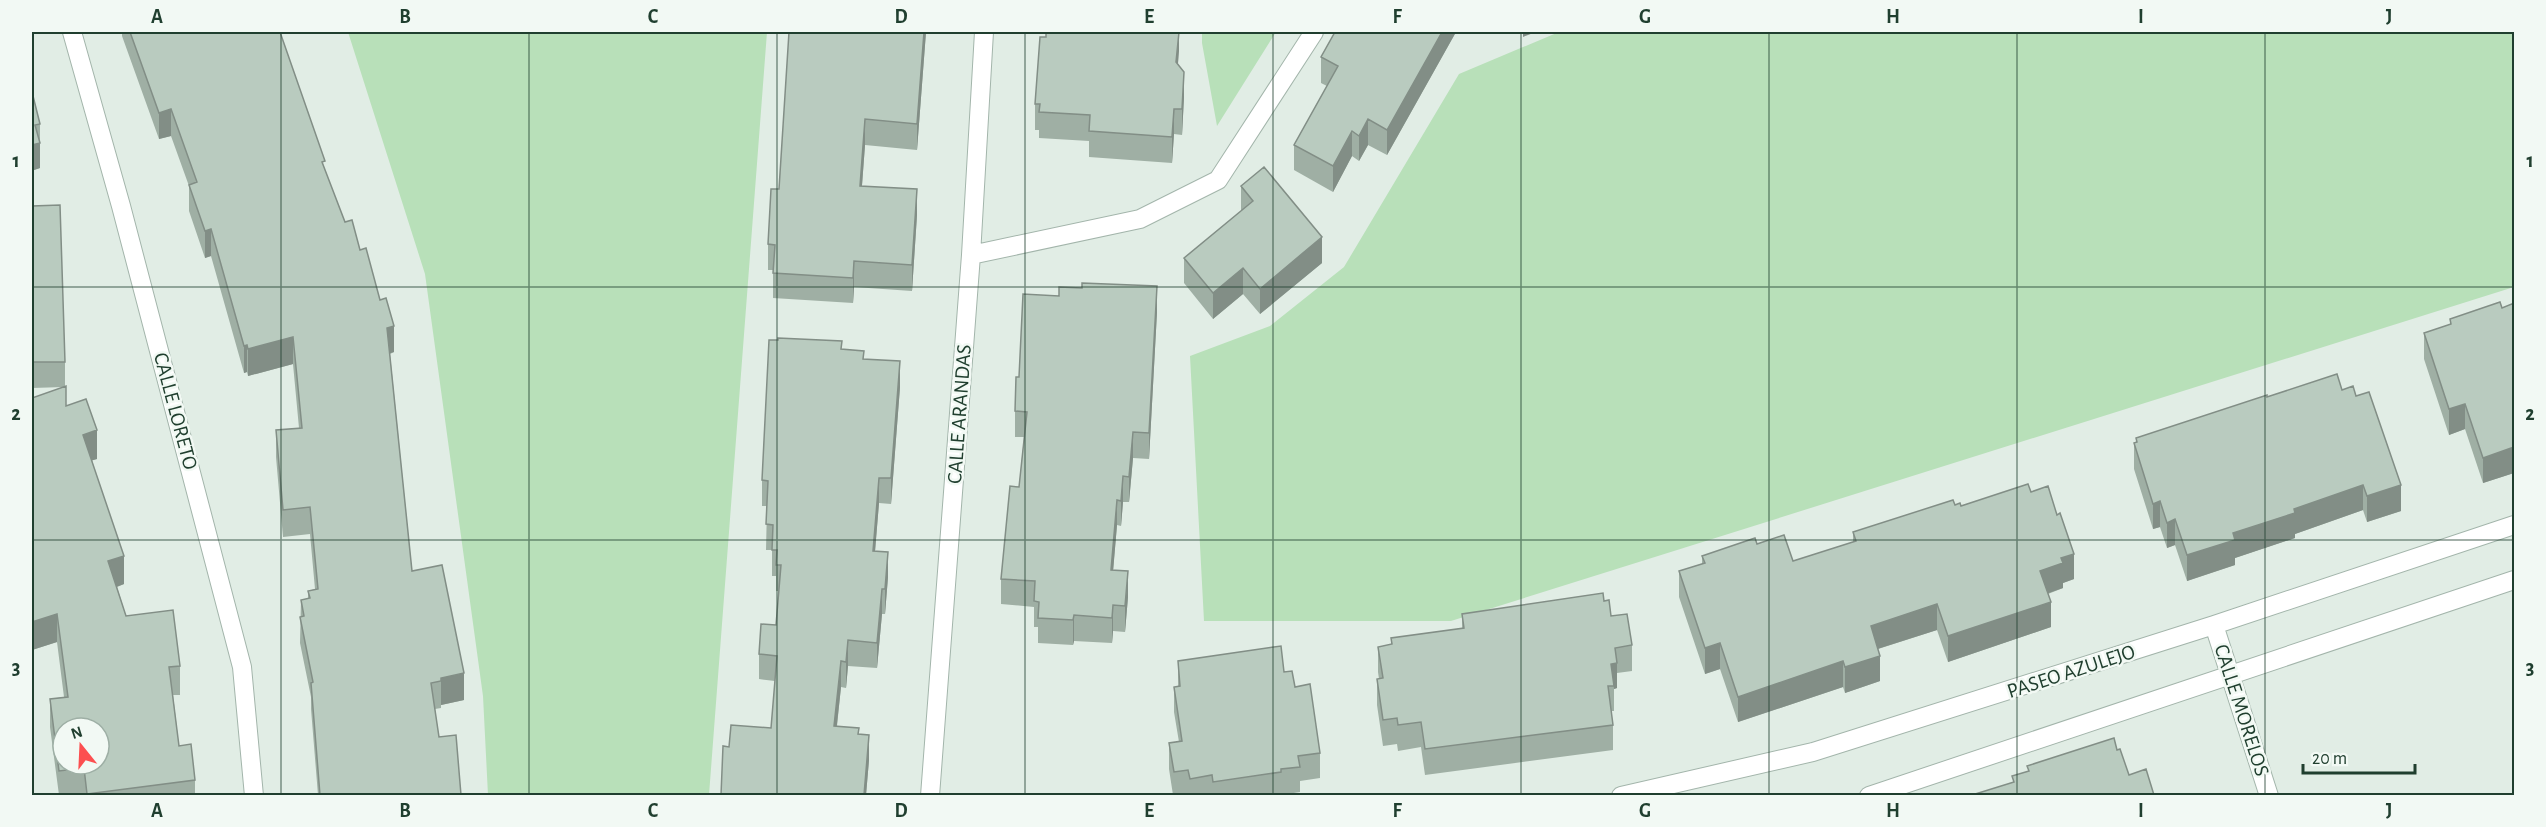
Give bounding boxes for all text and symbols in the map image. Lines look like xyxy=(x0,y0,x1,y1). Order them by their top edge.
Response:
text: A xyxy=(151,7,163,27)
text: B xyxy=(399,7,411,27)
text: C xyxy=(648,7,659,27)
text: D xyxy=(894,7,908,27)
text: E xyxy=(1144,7,1154,27)
text: F xyxy=(1392,7,1402,27)
text: G xyxy=(1639,7,1651,27)
text: H xyxy=(1886,7,1900,27)
text: I xyxy=(2138,7,2144,27)
text: J xyxy=(2386,7,2392,27)
text: 1 xyxy=(12,151,20,171)
text: 1 xyxy=(2526,151,2534,171)
street label: CALLE ARANDAS xyxy=(944,344,975,484)
street label: CALLE LORETO xyxy=(150,350,201,472)
text: 2 xyxy=(11,404,21,424)
text: 2 xyxy=(2525,404,2535,424)
street label: PASEO AZULEJO xyxy=(2005,641,2138,702)
street label: CALLE MORELOS xyxy=(2210,642,2273,779)
text: 3 xyxy=(12,658,20,678)
text: 3 xyxy=(2526,658,2534,678)
north arrow xyxy=(51,716,111,776)
text: N xyxy=(69,723,84,742)
scale bar xyxy=(2303,737,2416,775)
text: 20 m xyxy=(2312,750,2347,768)
text: A xyxy=(151,801,163,821)
text: B xyxy=(399,801,411,821)
text: C xyxy=(648,801,659,821)
text: D xyxy=(894,801,908,821)
text: E xyxy=(1144,801,1154,821)
text: F xyxy=(1392,801,1402,821)
text: G xyxy=(1639,801,1651,821)
text: H xyxy=(1886,801,1900,821)
text: I xyxy=(2138,801,2144,821)
text: J xyxy=(2386,801,2392,821)

